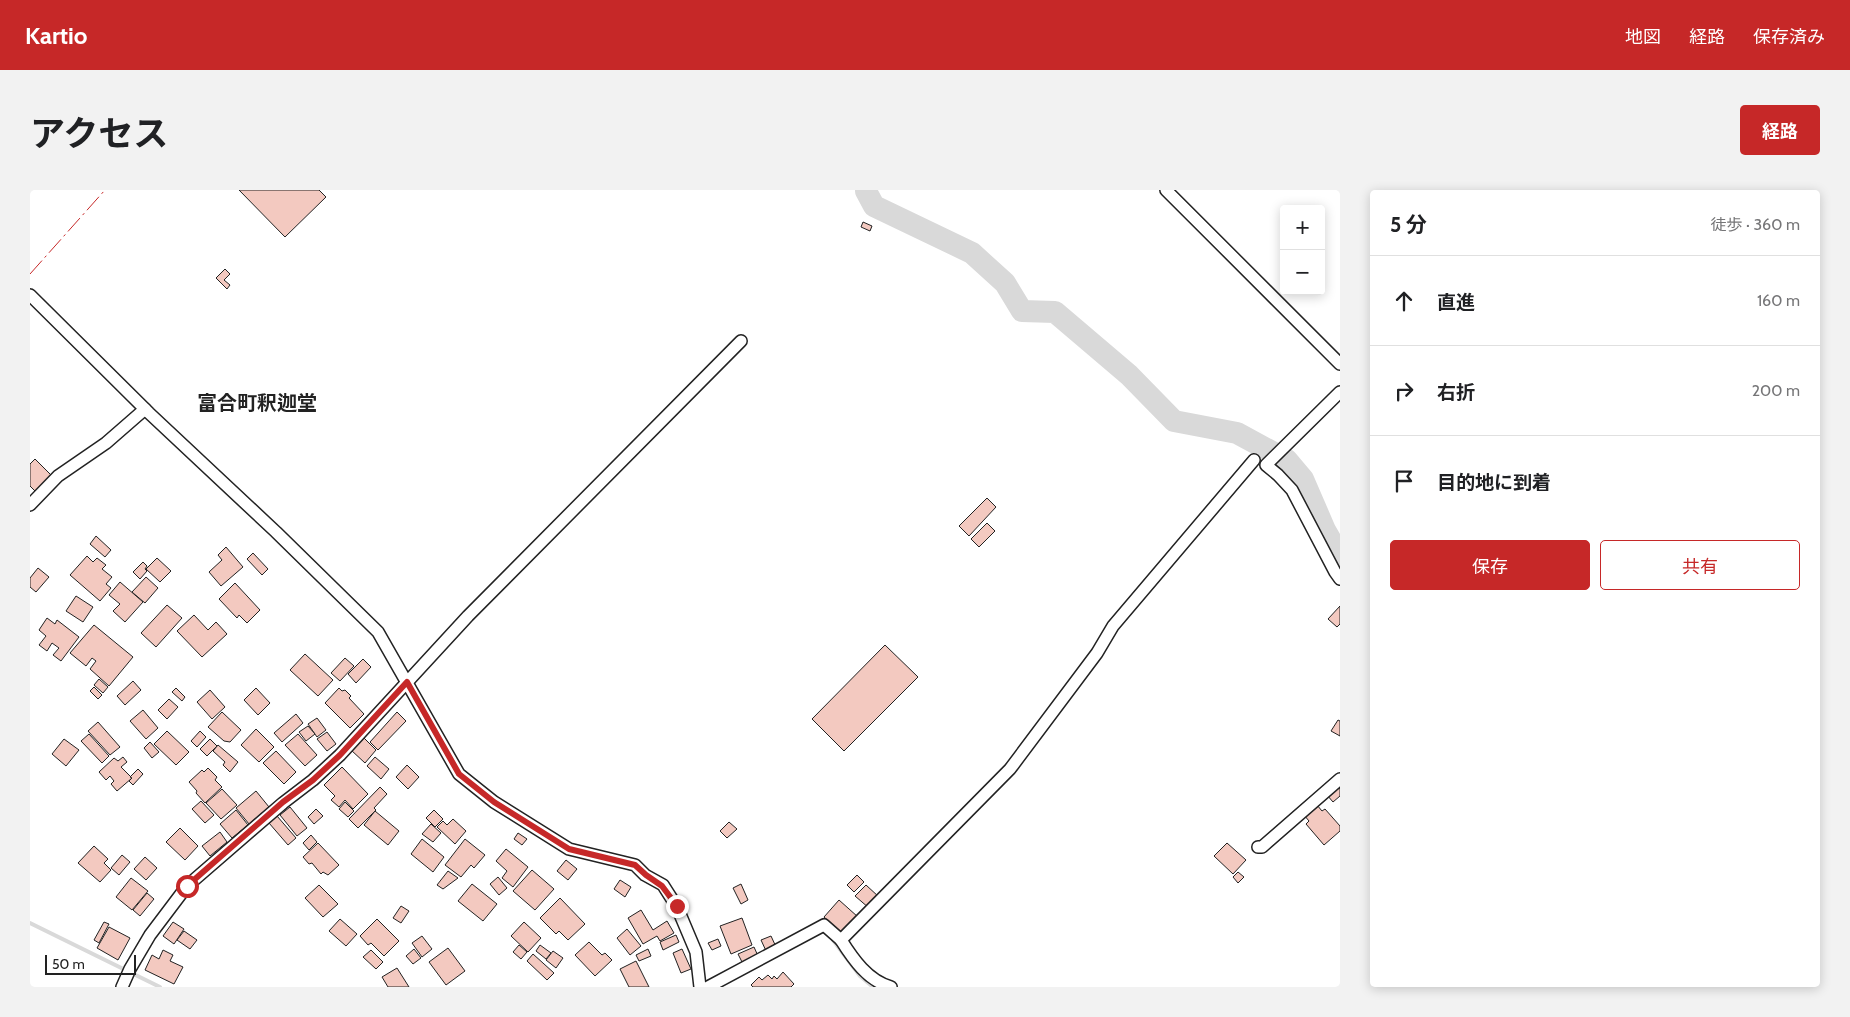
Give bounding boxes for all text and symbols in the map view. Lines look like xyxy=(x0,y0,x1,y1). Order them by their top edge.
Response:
text: Kartio xyxy=(25,21,88,50)
text: 地図 xyxy=(1625,26,1661,48)
text: 経路 xyxy=(1689,26,1725,48)
text: 保存済み xyxy=(1753,26,1825,48)
button: 経路 xyxy=(1740,105,1820,155)
text: アクセス xyxy=(30,112,168,155)
map controls xyxy=(1280,205,1325,295)
button: + xyxy=(1280,205,1325,250)
text: 5 分 xyxy=(1390,212,1427,237)
text: 徒歩 · 360 m xyxy=(1710,215,1800,234)
button: − xyxy=(1280,250,1325,295)
icon: ahead xyxy=(1390,287,1418,315)
text: 直進 xyxy=(1437,291,1475,314)
text: 160 m xyxy=(1757,291,1800,310)
icon: right xyxy=(1390,377,1418,405)
text: 右折 xyxy=(1437,381,1475,404)
text: 200 m xyxy=(1752,381,1800,400)
district label: 富合町釈迦堂 xyxy=(197,391,317,415)
icon: arrive xyxy=(1390,467,1418,495)
text: 目的地に到着 xyxy=(1437,471,1551,494)
button: 保存 xyxy=(1390,540,1590,590)
button: 共有 xyxy=(1600,540,1800,590)
route start xyxy=(176,875,199,898)
route end xyxy=(666,895,689,918)
scale bar xyxy=(45,952,136,975)
text: 50 m xyxy=(52,955,85,973)

